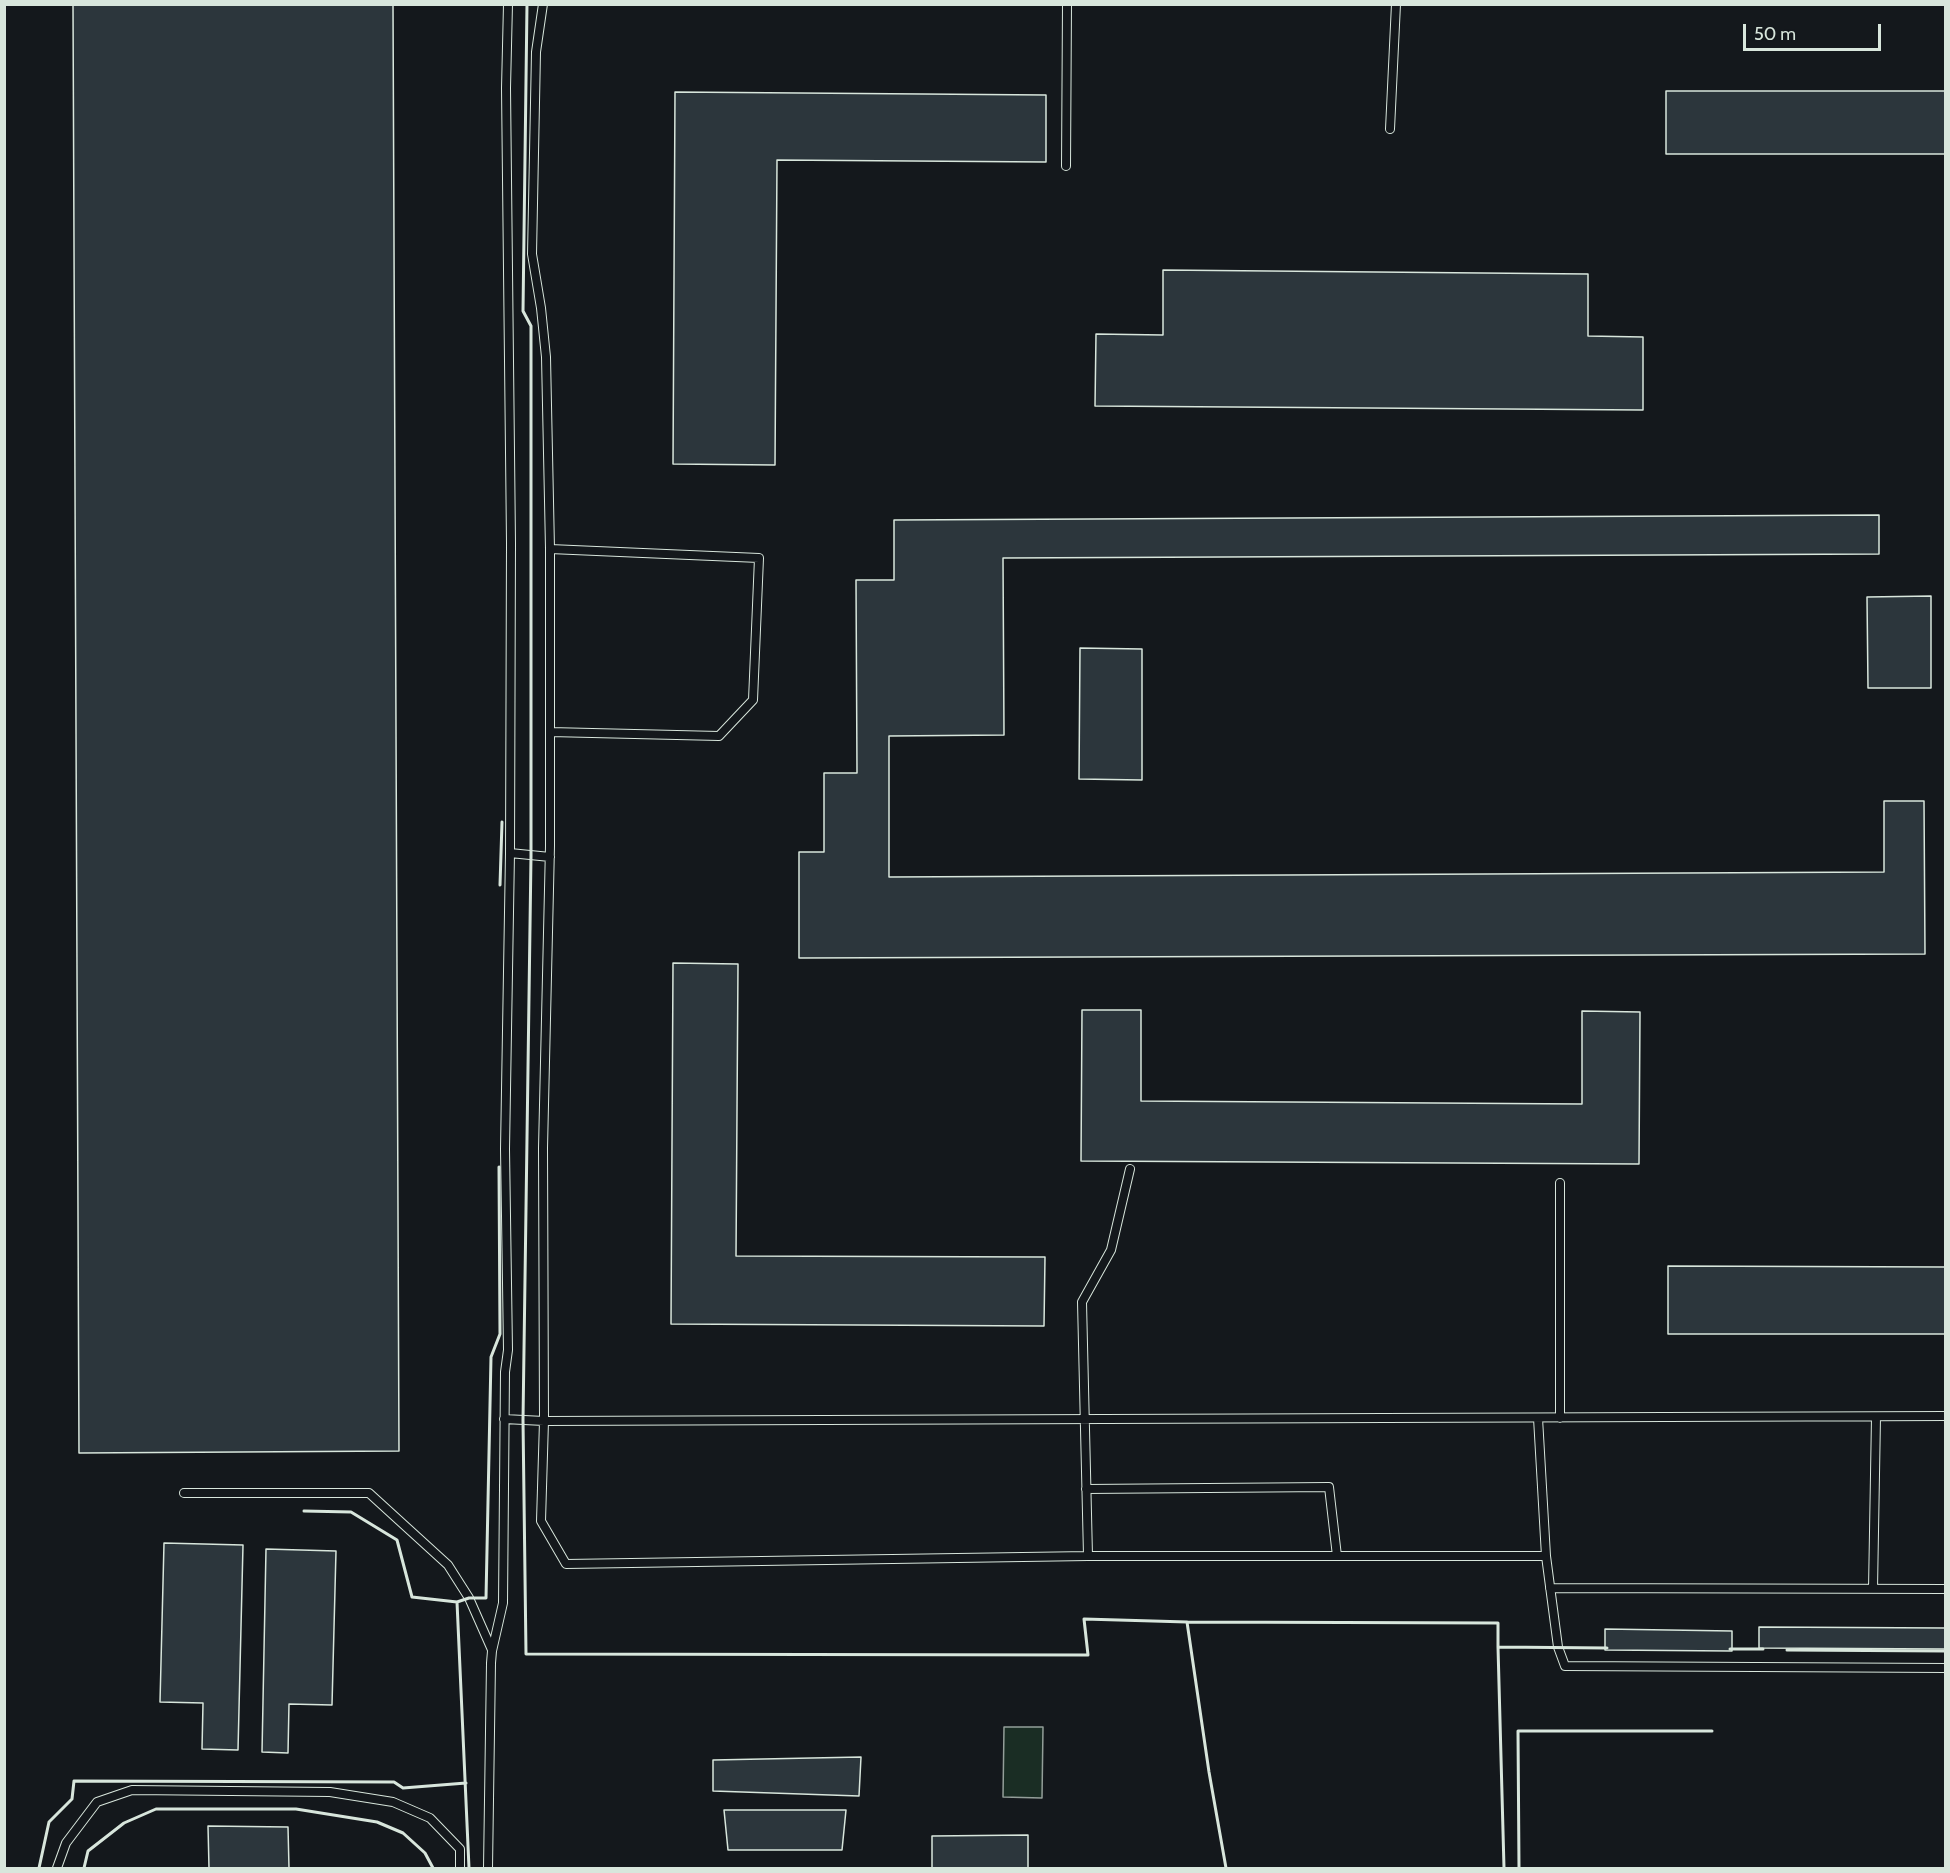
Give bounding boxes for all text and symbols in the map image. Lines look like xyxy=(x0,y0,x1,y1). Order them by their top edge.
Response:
scale bar xyxy=(1746,12,1884,50)
text: 50 m xyxy=(1754,23,1796,45)

